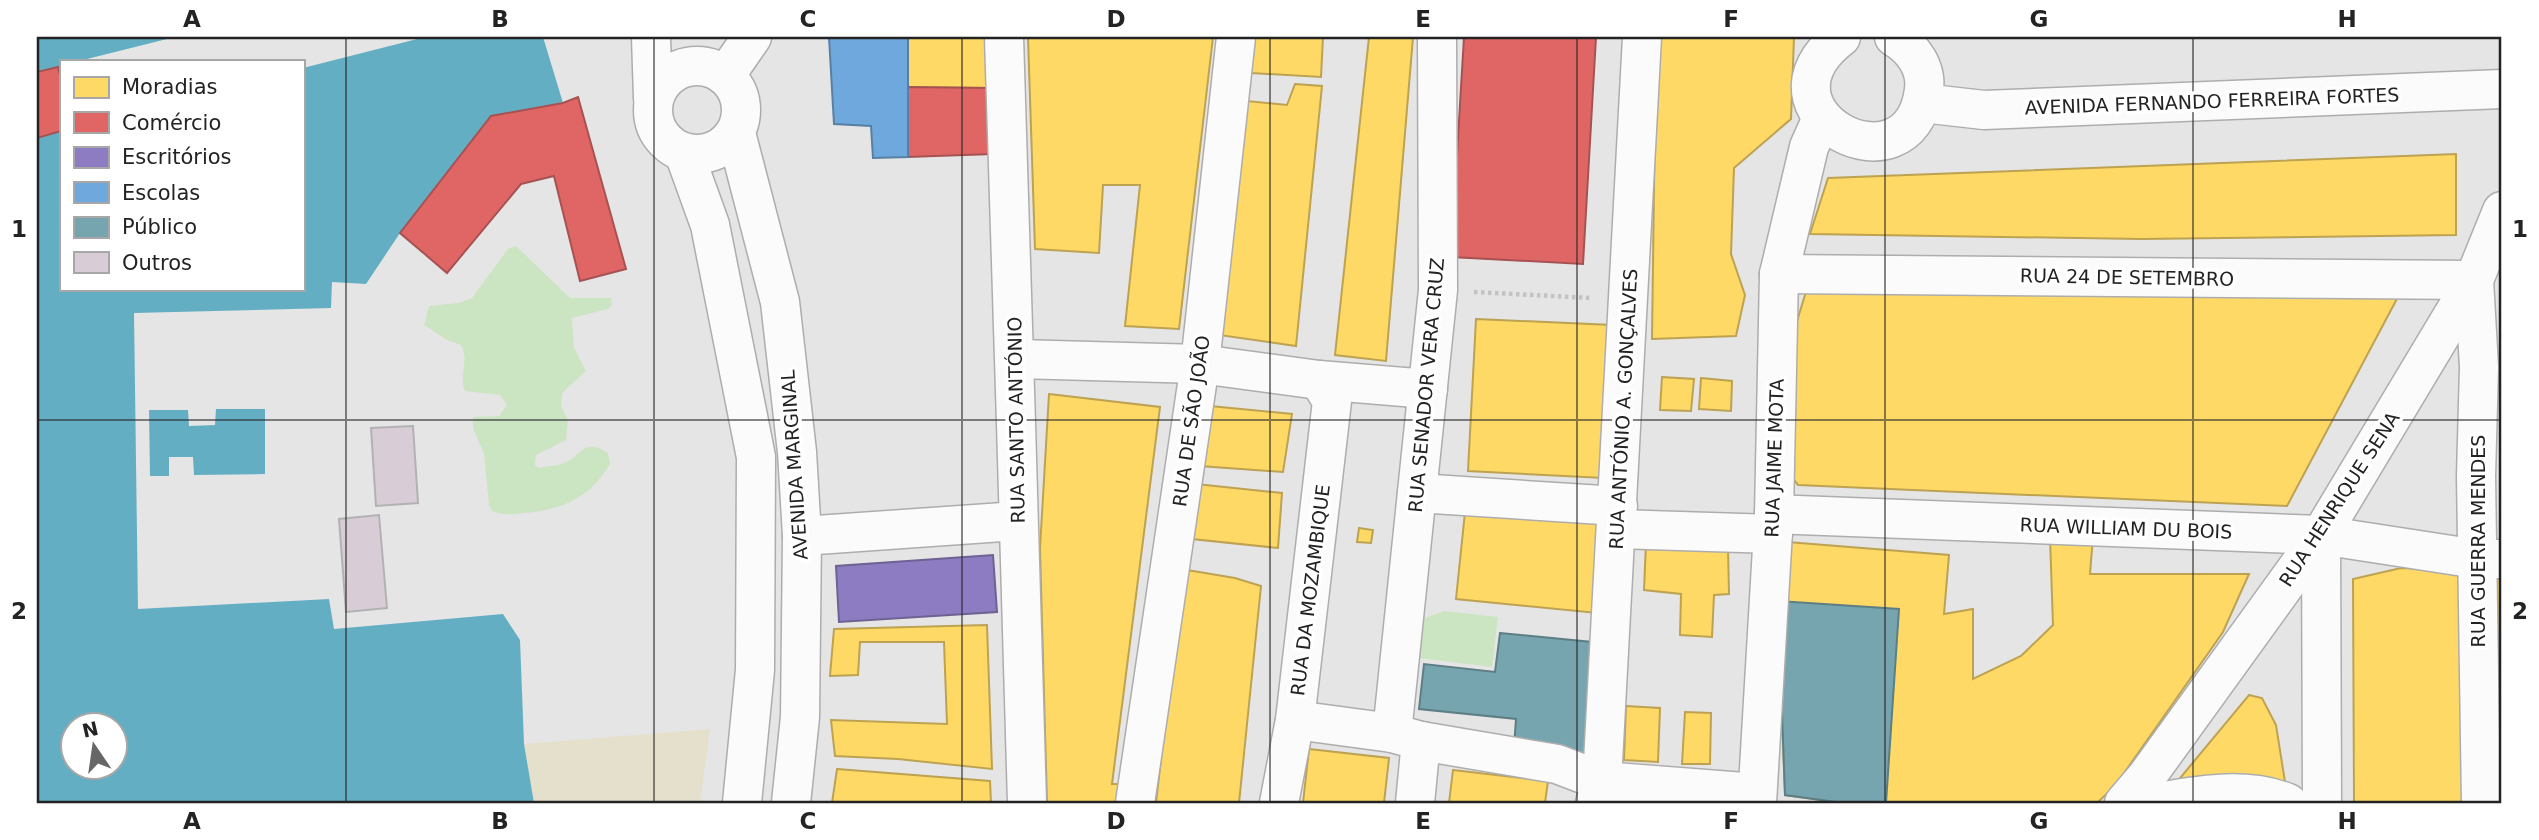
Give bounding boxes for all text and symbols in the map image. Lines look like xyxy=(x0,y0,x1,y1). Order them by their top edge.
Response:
text: A xyxy=(183,6,201,32)
text: B xyxy=(491,6,509,32)
text: C xyxy=(800,6,816,32)
text: D xyxy=(1106,6,1126,32)
text: E xyxy=(1415,6,1431,32)
text: F xyxy=(1723,6,1739,32)
text: G xyxy=(2030,6,2048,32)
text: H xyxy=(2337,6,2357,32)
legend xyxy=(60,60,304,290)
text: Moradias xyxy=(122,75,217,99)
street label: AVENIDA FERNANDO FERREIRA FORTES xyxy=(2024,83,2400,119)
text: Comércio xyxy=(122,111,221,135)
text: Escritórios xyxy=(122,145,232,169)
text: Escolas xyxy=(122,181,200,205)
text: Público xyxy=(122,215,197,239)
text: 1 xyxy=(11,216,27,242)
text: 1 xyxy=(2512,216,2528,242)
text: Outros xyxy=(122,251,192,275)
street label: RUA SENADOR VERA CRUZ xyxy=(1404,257,1448,513)
street label: RUA 24 DE SETEMBRO xyxy=(2020,264,2234,290)
street label: RUA ANTÓNIO A. GONÇALVES xyxy=(1604,268,1641,550)
street label: RUA SANTO ANTÓNIO xyxy=(1002,316,1029,524)
street label: RUA DE SÃO JOÃO xyxy=(1168,334,1214,508)
street label: AVENIDA MARGINAL xyxy=(776,369,812,561)
street label: RUA JAIME MOTA xyxy=(1760,378,1788,538)
street label: RUA HENRIQUE SENA xyxy=(2274,408,2404,590)
street label: RUA GUERRA MENDES xyxy=(2467,435,2489,647)
street label: RUA DA MOZAMBIQUE xyxy=(1286,483,1334,697)
street label: RUA WILLIAM DU BOIS xyxy=(2019,513,2233,543)
text: 2 xyxy=(11,598,27,624)
text: 2 xyxy=(2512,598,2528,624)
north arrow xyxy=(60,710,130,780)
text: N xyxy=(80,717,100,742)
text: A xyxy=(183,808,201,834)
text: B xyxy=(491,808,509,834)
text: C xyxy=(800,808,816,834)
text: D xyxy=(1106,808,1126,834)
text: E xyxy=(1415,808,1431,834)
text: F xyxy=(1723,808,1739,834)
text: G xyxy=(2030,808,2048,834)
text: H xyxy=(2337,808,2357,834)

